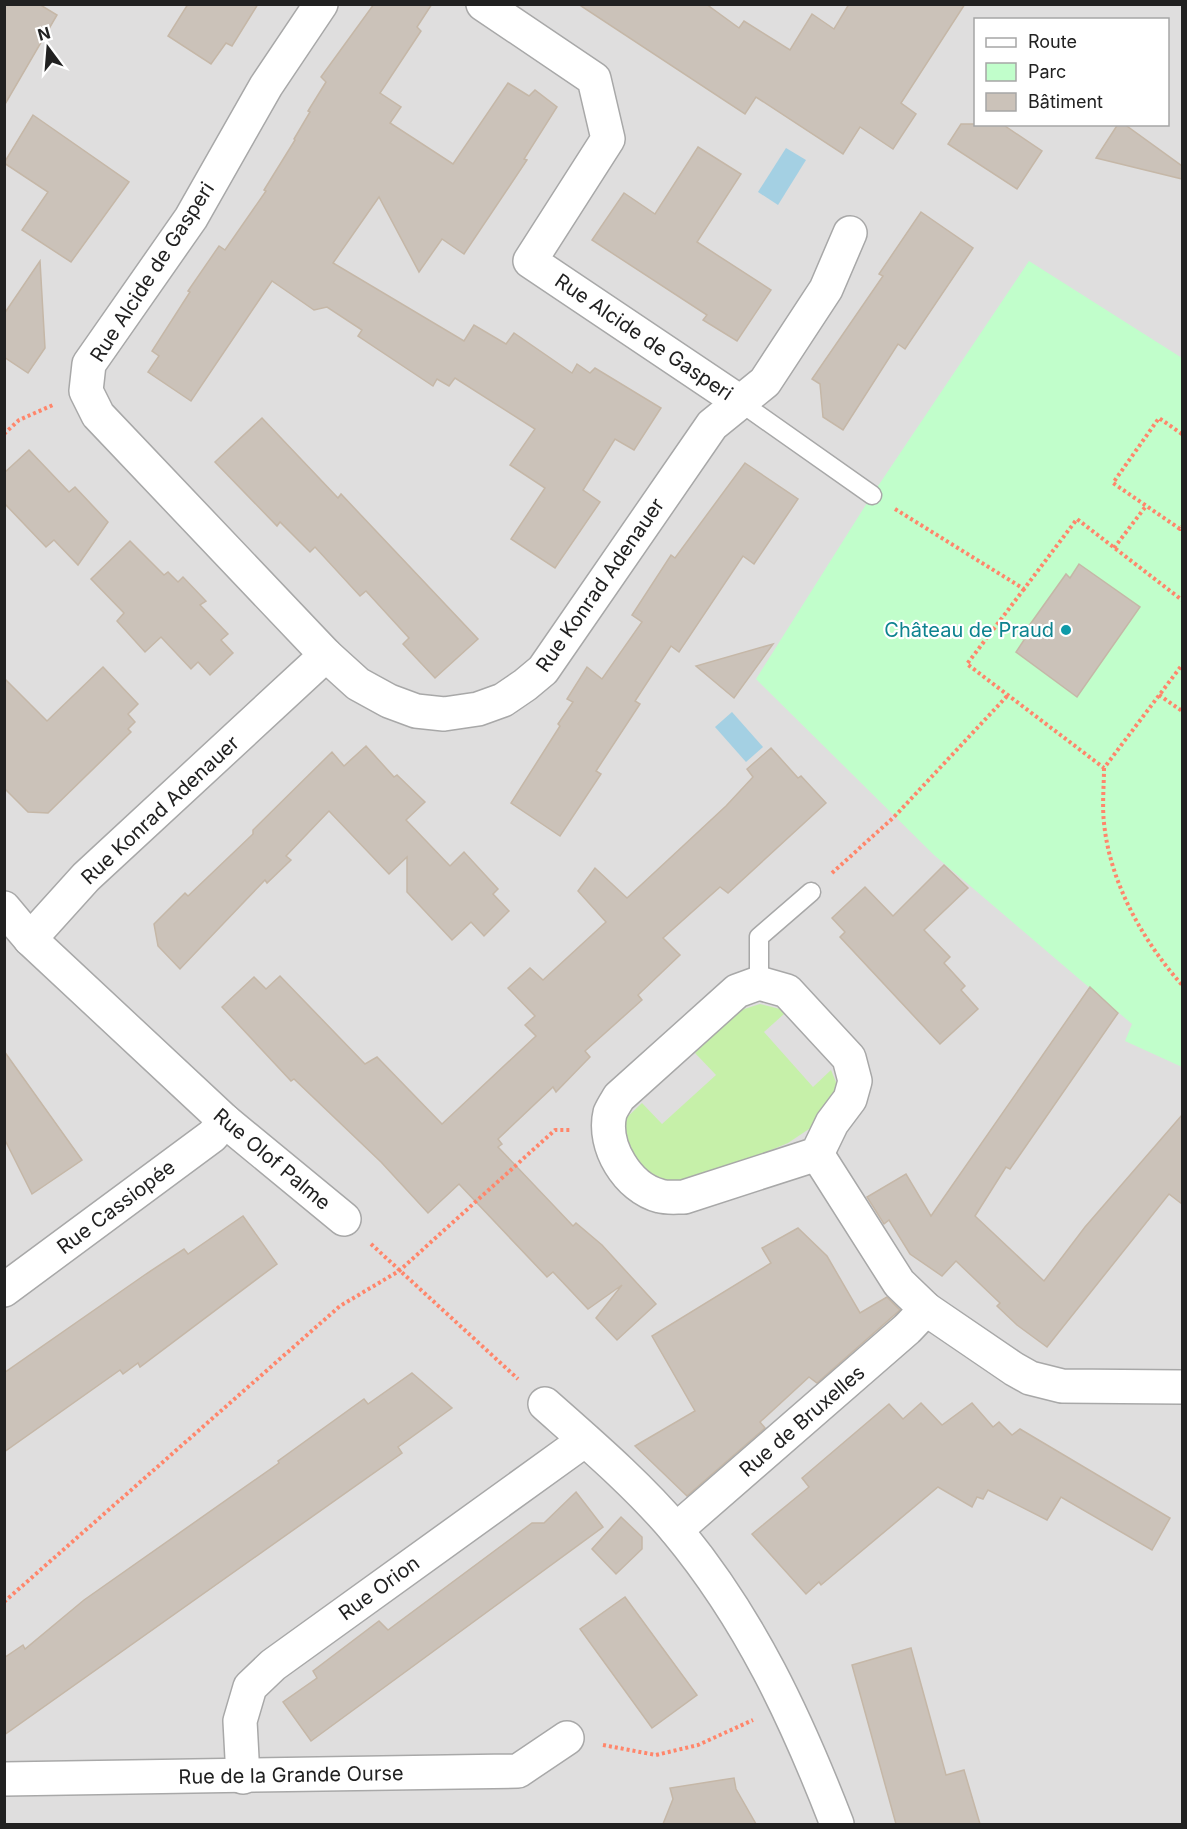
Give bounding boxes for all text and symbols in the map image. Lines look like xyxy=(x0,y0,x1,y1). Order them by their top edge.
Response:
north arrow xyxy=(18,18,78,78)
legend xyxy=(974,18,1169,126)
text: N xyxy=(35,22,52,45)
text: Route xyxy=(1028,31,1077,52)
text: Parc xyxy=(1028,61,1066,82)
text: Bâtiment xyxy=(1028,91,1103,112)
street label: Rue Alcide de Gasperi xyxy=(85,178,219,366)
street label: Rue Alcide de Gasperi xyxy=(551,269,737,405)
street label: Rue Konrad Adenauer xyxy=(531,493,669,677)
place label: Château de Praud xyxy=(884,618,1054,642)
marker: Château de Praud xyxy=(1059,623,1073,637)
street label: Rue Konrad Adenauer xyxy=(76,730,244,889)
street label: Rue Olof Palme xyxy=(209,1103,335,1215)
street label: Rue Cassiopée xyxy=(52,1155,180,1259)
street label: Rue de Bruxelles xyxy=(735,1360,869,1482)
street label: Rue Orion xyxy=(334,1551,424,1625)
street label: Rue de la Grande Ourse xyxy=(178,1761,404,1789)

